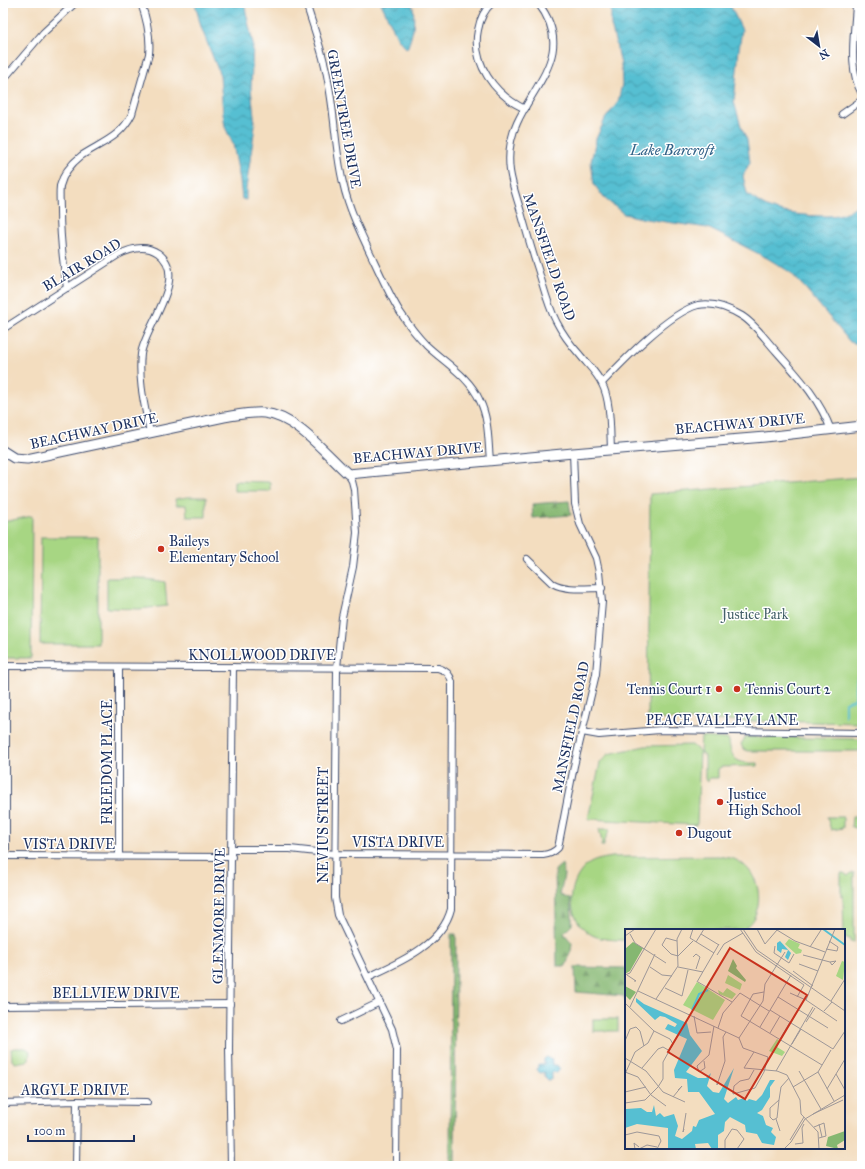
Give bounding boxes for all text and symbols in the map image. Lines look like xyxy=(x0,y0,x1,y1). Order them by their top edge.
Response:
north arrow xyxy=(799,26,839,66)
text: N xyxy=(816,46,831,62)
street label: GREENTREE DRIVE xyxy=(323,48,365,190)
water label: Lake Barcroft xyxy=(629,141,715,159)
street label: MANSFIELD ROAD xyxy=(519,191,579,323)
street label: BLAIR ROAD xyxy=(40,235,124,295)
street label: BEACHWAY DRIVE xyxy=(29,409,159,453)
street label: BEACHWAY DRIVE xyxy=(674,410,806,438)
street label: BEACHWAY DRIVE xyxy=(352,439,484,467)
place label: Baileys Elementary School xyxy=(169,533,279,566)
marker: Baileys Elementary School xyxy=(156,544,166,554)
park label: Justice Park xyxy=(720,606,789,624)
street label: KNOLLWOOD DRIVE xyxy=(188,647,336,664)
street label: MANSFIELD ROAD xyxy=(549,660,593,794)
place label: Tennis Court 1 xyxy=(627,681,711,698)
place label: Tennis Court 2 xyxy=(745,681,831,698)
marker: Tennis Court 1 xyxy=(714,684,724,694)
marker: Tennis Court 2 xyxy=(732,684,742,694)
street label: FREEDOM PLACE xyxy=(99,699,116,825)
street label: PEACE VALLEY LANE xyxy=(646,712,798,729)
street label: NEVIUS STREET xyxy=(315,766,332,883)
place label: Justice High School xyxy=(726,786,801,819)
marker: Justice High School xyxy=(715,797,725,807)
place label: Dugout xyxy=(687,825,732,842)
marker: Dugout xyxy=(674,828,684,838)
street label: VISTA DRIVE xyxy=(351,834,444,851)
street label: VISTA DRIVE xyxy=(22,836,115,853)
street label: GLENMORE DRIVE xyxy=(209,848,229,984)
inset map xyxy=(625,929,845,1149)
street label: BELLVIEW DRIVE xyxy=(53,985,180,1002)
street label: ARGYLE DRIVE xyxy=(20,1082,129,1099)
scale bar xyxy=(28,1117,134,1143)
text: 100 m xyxy=(34,1124,65,1138)

